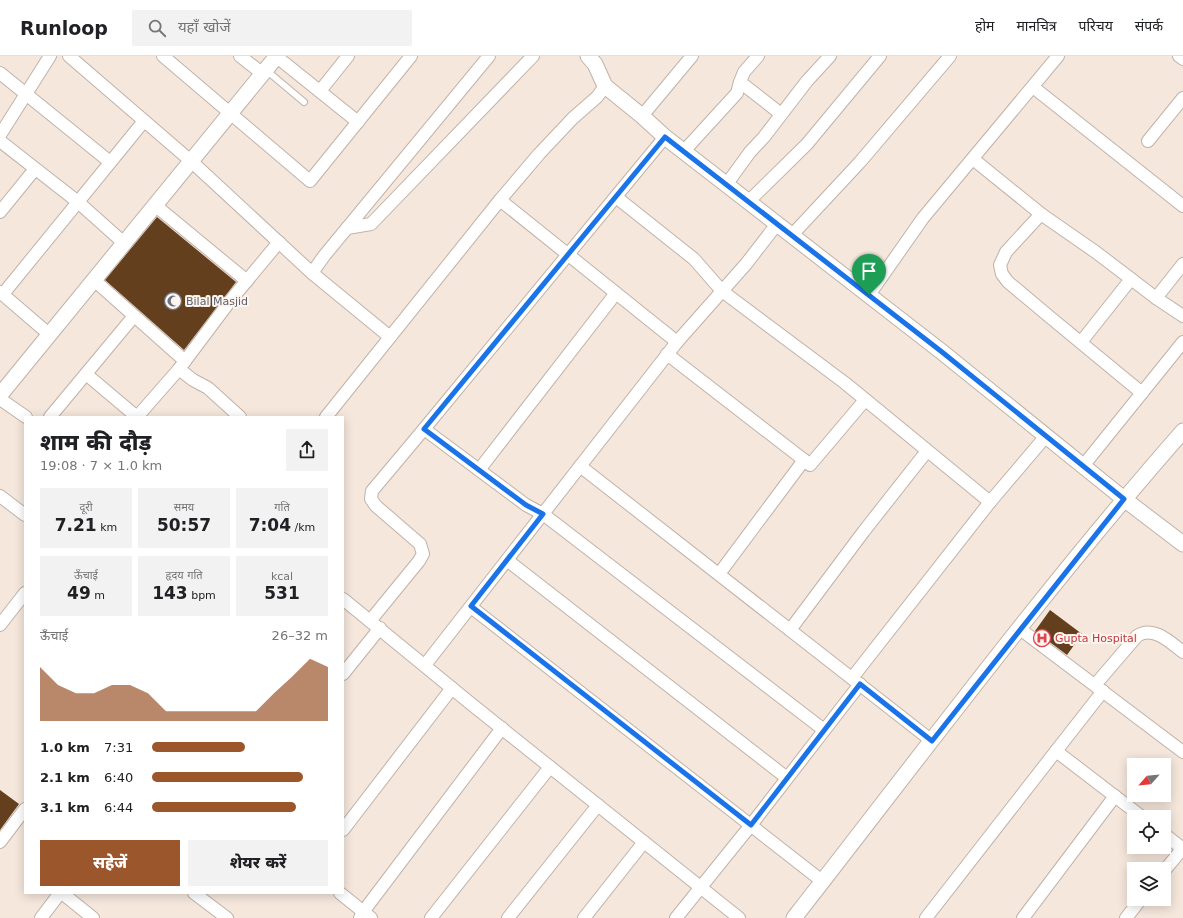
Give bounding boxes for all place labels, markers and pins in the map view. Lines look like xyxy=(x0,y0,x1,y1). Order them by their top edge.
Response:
pin xyxy=(852,254,886,295)
mosque icon: Bilal Masjid xyxy=(163,291,183,311)
place label: Bilal Masjid xyxy=(186,295,248,308)
hospital icon: Gupta Hospital xyxy=(1032,628,1052,648)
place label: Gupta Hospital xyxy=(1055,632,1137,645)

